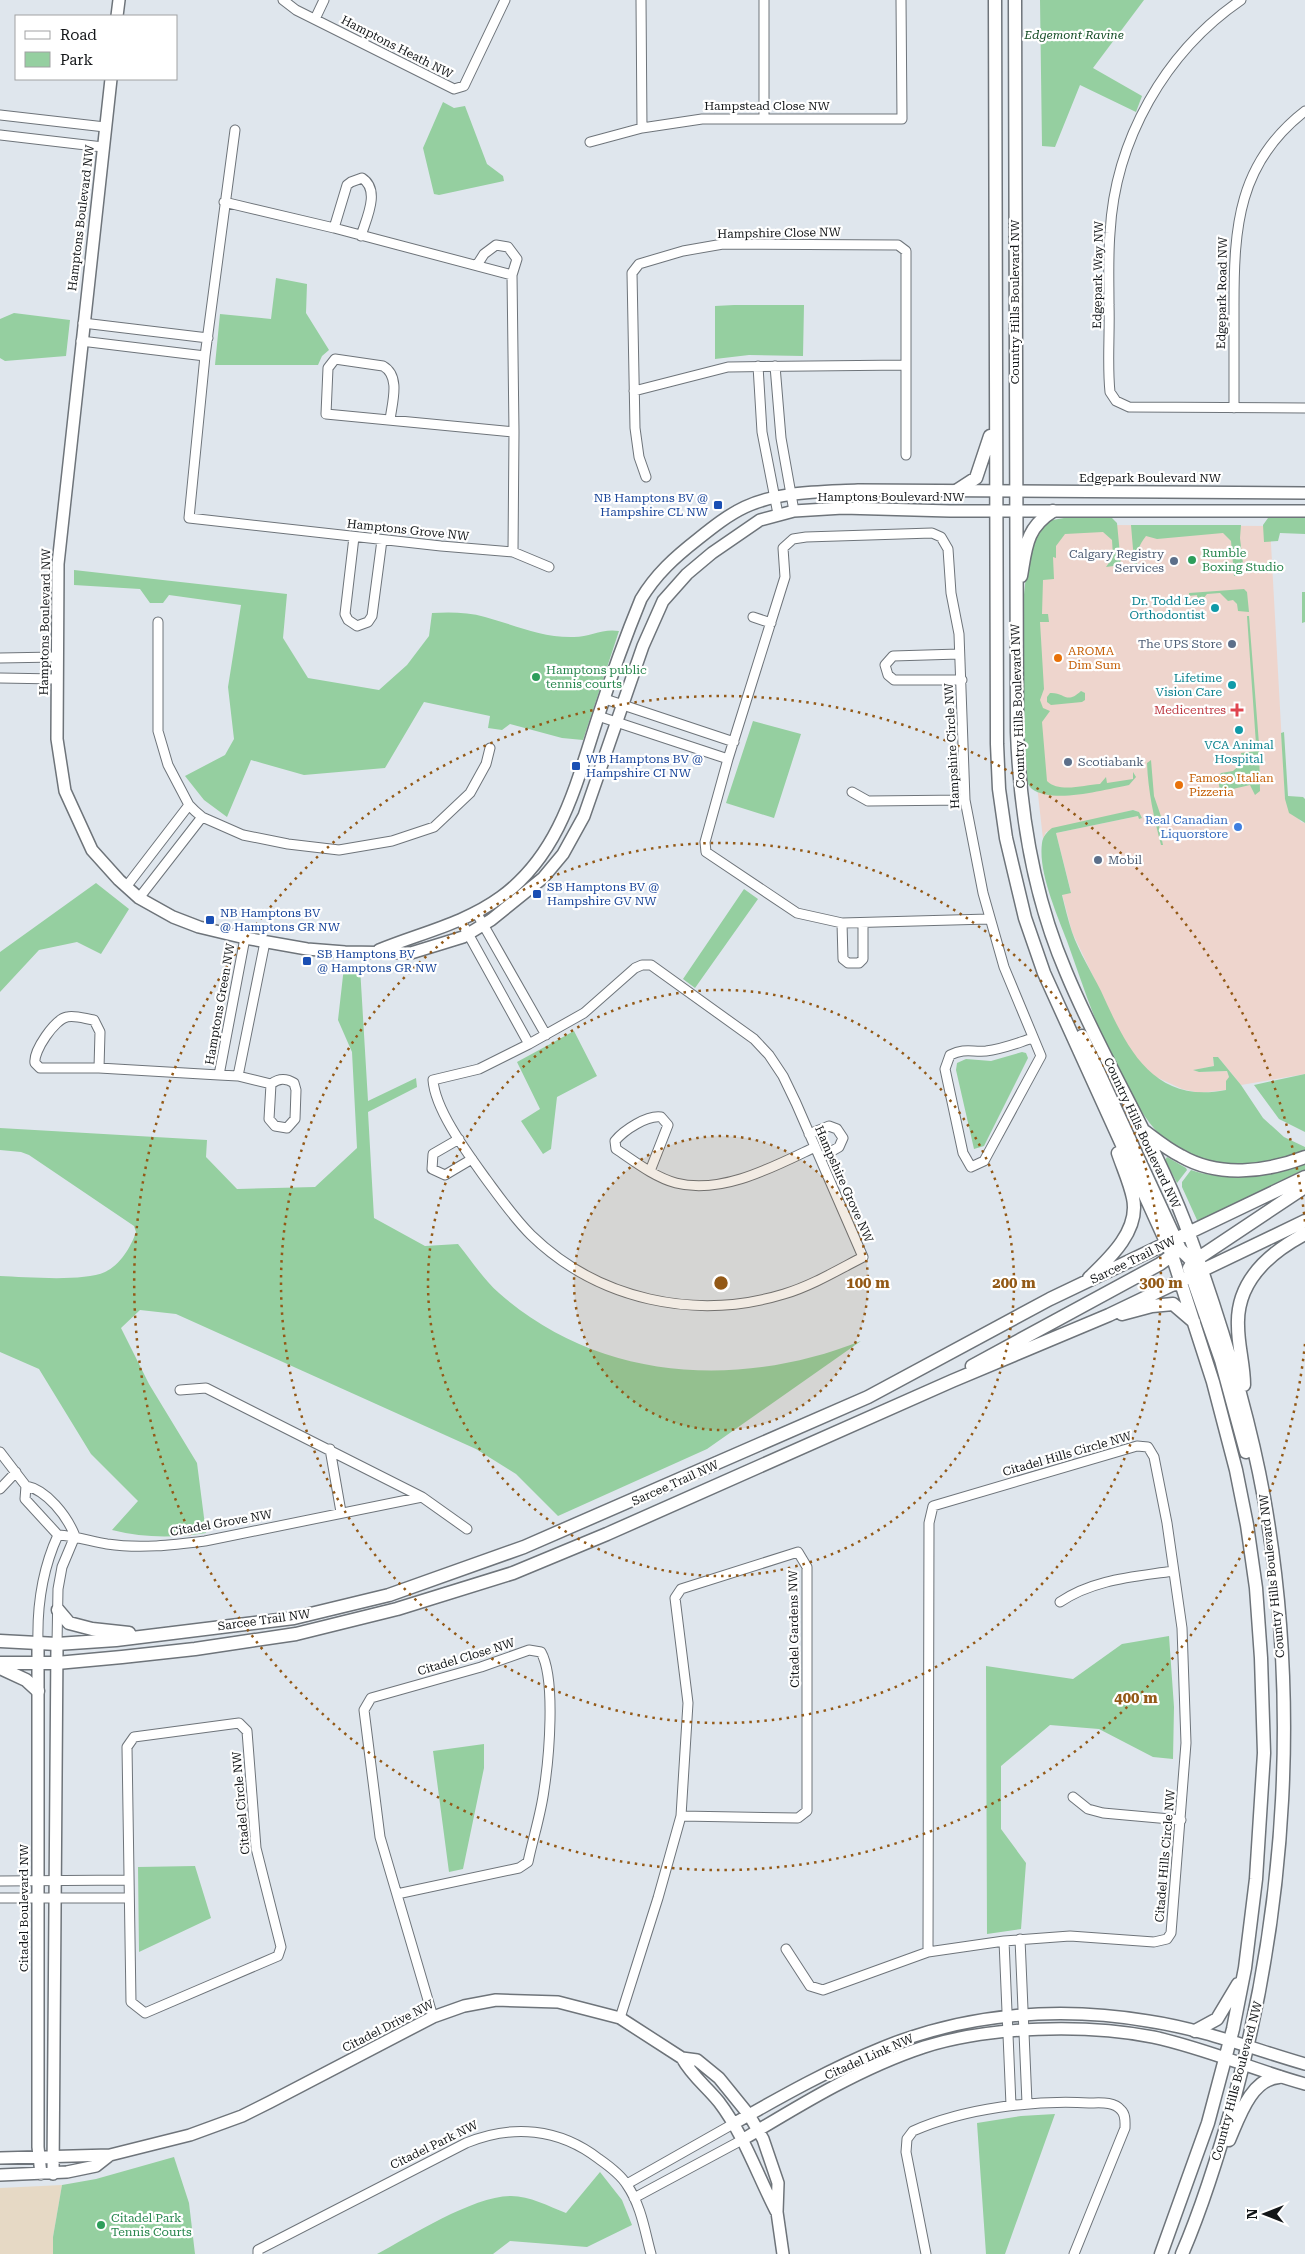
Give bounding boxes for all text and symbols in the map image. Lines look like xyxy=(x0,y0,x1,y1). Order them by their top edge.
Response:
street label: Hamptons Heath NW xyxy=(339,13,456,82)
legend xyxy=(15,15,178,80)
text: Road xyxy=(60,26,97,44)
park label: Edgemont Ravine xyxy=(1023,28,1124,42)
text: Park xyxy=(60,51,94,69)
street label: Hampstead Close NW xyxy=(704,99,831,113)
street label: Hamptons Boulevard NW xyxy=(65,143,97,292)
street label: Country Hills Boulevard NW xyxy=(1008,219,1022,384)
street label: Edgepark Way NW xyxy=(1090,220,1106,329)
street label: Hampshire Close NW xyxy=(717,225,842,241)
street label: Edgepark Road NW xyxy=(1214,236,1230,349)
street label: Edgepark Boulevard NW xyxy=(1079,471,1222,485)
street label: Hamptons Boulevard NW xyxy=(817,490,965,504)
place label: NB Hamptons BV @ Hampshire CL NW xyxy=(594,491,709,519)
marker: NB Hamptons BV @ Hampshire CL NW xyxy=(712,499,724,511)
street label: Hamptons Grove NW xyxy=(346,517,471,543)
place label: Rumble Boxing Studio xyxy=(1202,546,1284,574)
place label: Calgary Registry Services xyxy=(1069,547,1165,575)
street label: Hamptons Boulevard NW xyxy=(37,548,53,696)
marker: Rumble Boxing Studio xyxy=(1186,554,1198,566)
marker: Calgary Registry Services xyxy=(1168,555,1180,567)
place label: Dr. Todd Lee Orthodontist xyxy=(1129,594,1206,622)
marker: Dr. Todd Lee Orthodontist xyxy=(1209,602,1221,614)
street label: Country Hills Boulevard NW xyxy=(1008,623,1028,789)
place label: The UPS Store xyxy=(1138,637,1222,651)
marker: The UPS Store xyxy=(1226,638,1238,650)
place label: AROMA Dim Sum xyxy=(1068,644,1121,672)
marker: AROMA Dim Sum xyxy=(1052,652,1064,664)
place label: Hamptons public tennis courts xyxy=(546,663,647,691)
marker: Hamptons public tennis courts xyxy=(530,671,542,683)
place label: Lifetime Vision Care xyxy=(1156,671,1222,699)
marker: Lifetime Vision Care xyxy=(1226,679,1238,691)
street label: Hampshire Circle NW xyxy=(942,682,962,809)
place label: Medicentres xyxy=(1154,703,1226,717)
marker: Medicentres xyxy=(1230,703,1244,717)
marker: VCA Animal Hospital xyxy=(1233,724,1245,736)
place label: VCA Animal Hospital xyxy=(1204,738,1274,766)
place label: WB Hamptons BV @ Hampshire CI NW xyxy=(586,752,703,780)
place label: Scotiabank xyxy=(1078,755,1144,769)
marker: Scotiabank xyxy=(1062,756,1074,768)
marker: WB Hamptons BV @ Hampshire CI NW xyxy=(570,760,582,772)
place label: Famoso Italian Pizzeria xyxy=(1189,771,1274,799)
marker: Famoso Italian Pizzeria xyxy=(1173,779,1185,791)
place label: Real Canadian Liquorstore xyxy=(1145,813,1228,841)
marker: Real Canadian Liquorstore xyxy=(1232,821,1244,833)
place label: Mobil xyxy=(1108,853,1142,867)
marker: Mobil xyxy=(1092,854,1104,866)
place label: SB Hamptons BV @ Hampshire GV NW xyxy=(547,880,659,908)
marker: SB Hamptons BV @ Hampshire GV NW xyxy=(531,888,543,900)
place label: NB Hamptons BV @ Hamptons GR NW xyxy=(220,906,341,934)
marker: NB Hamptons BV @ Hamptons GR NW xyxy=(204,914,216,926)
street label: Hamptons Green NW xyxy=(202,941,238,1066)
place label: SB Hamptons BV @ Hamptons GR NW xyxy=(317,947,438,975)
marker: SB Hamptons BV @ Hamptons GR NW xyxy=(301,955,313,967)
street label: Country Hills Boulevard NW xyxy=(1101,1055,1183,1211)
street label: Hampshire Grove NW xyxy=(812,1123,876,1245)
street label: Sarcee Trail NW xyxy=(1088,1233,1179,1287)
centre of rings xyxy=(712,1274,730,1292)
text: 100 m xyxy=(846,1274,890,1292)
text: 200 m xyxy=(992,1274,1036,1292)
text: 300 m xyxy=(1139,1274,1183,1292)
street label: Citadel Hills Circle NW xyxy=(1001,1429,1134,1479)
street label: Sarcee Trail NW xyxy=(629,1457,721,1508)
street label: Country Hills Boulevard NW xyxy=(1256,1493,1288,1659)
street label: Citadel Grove NW xyxy=(169,1507,274,1539)
street label: Citadel Gardens NW xyxy=(786,1569,802,1688)
street label: Sarcee Trail NW xyxy=(217,1606,312,1633)
street label: Citadel Close NW xyxy=(416,1635,517,1678)
text: 400 m xyxy=(1114,1689,1158,1707)
street label: Citadel Circle NW xyxy=(229,1750,252,1855)
street label: Citadel Hills Circle NW xyxy=(1152,1788,1178,1923)
street label: Citadel Boulevard NW xyxy=(17,1843,31,1972)
street label: Citadel Drive NW xyxy=(340,1997,437,2055)
street label: Country Hills Boulevard NW xyxy=(1209,1999,1265,2162)
street label: Citadel Link NW xyxy=(823,2031,916,2083)
street label: Citadel Park NW xyxy=(388,2117,481,2172)
north arrow xyxy=(1240,2189,1290,2239)
text: N xyxy=(1244,2208,1260,2219)
place label: Citadel Park Tennis Courts xyxy=(111,2211,192,2239)
marker: Citadel Park Tennis Courts xyxy=(95,2219,107,2231)

